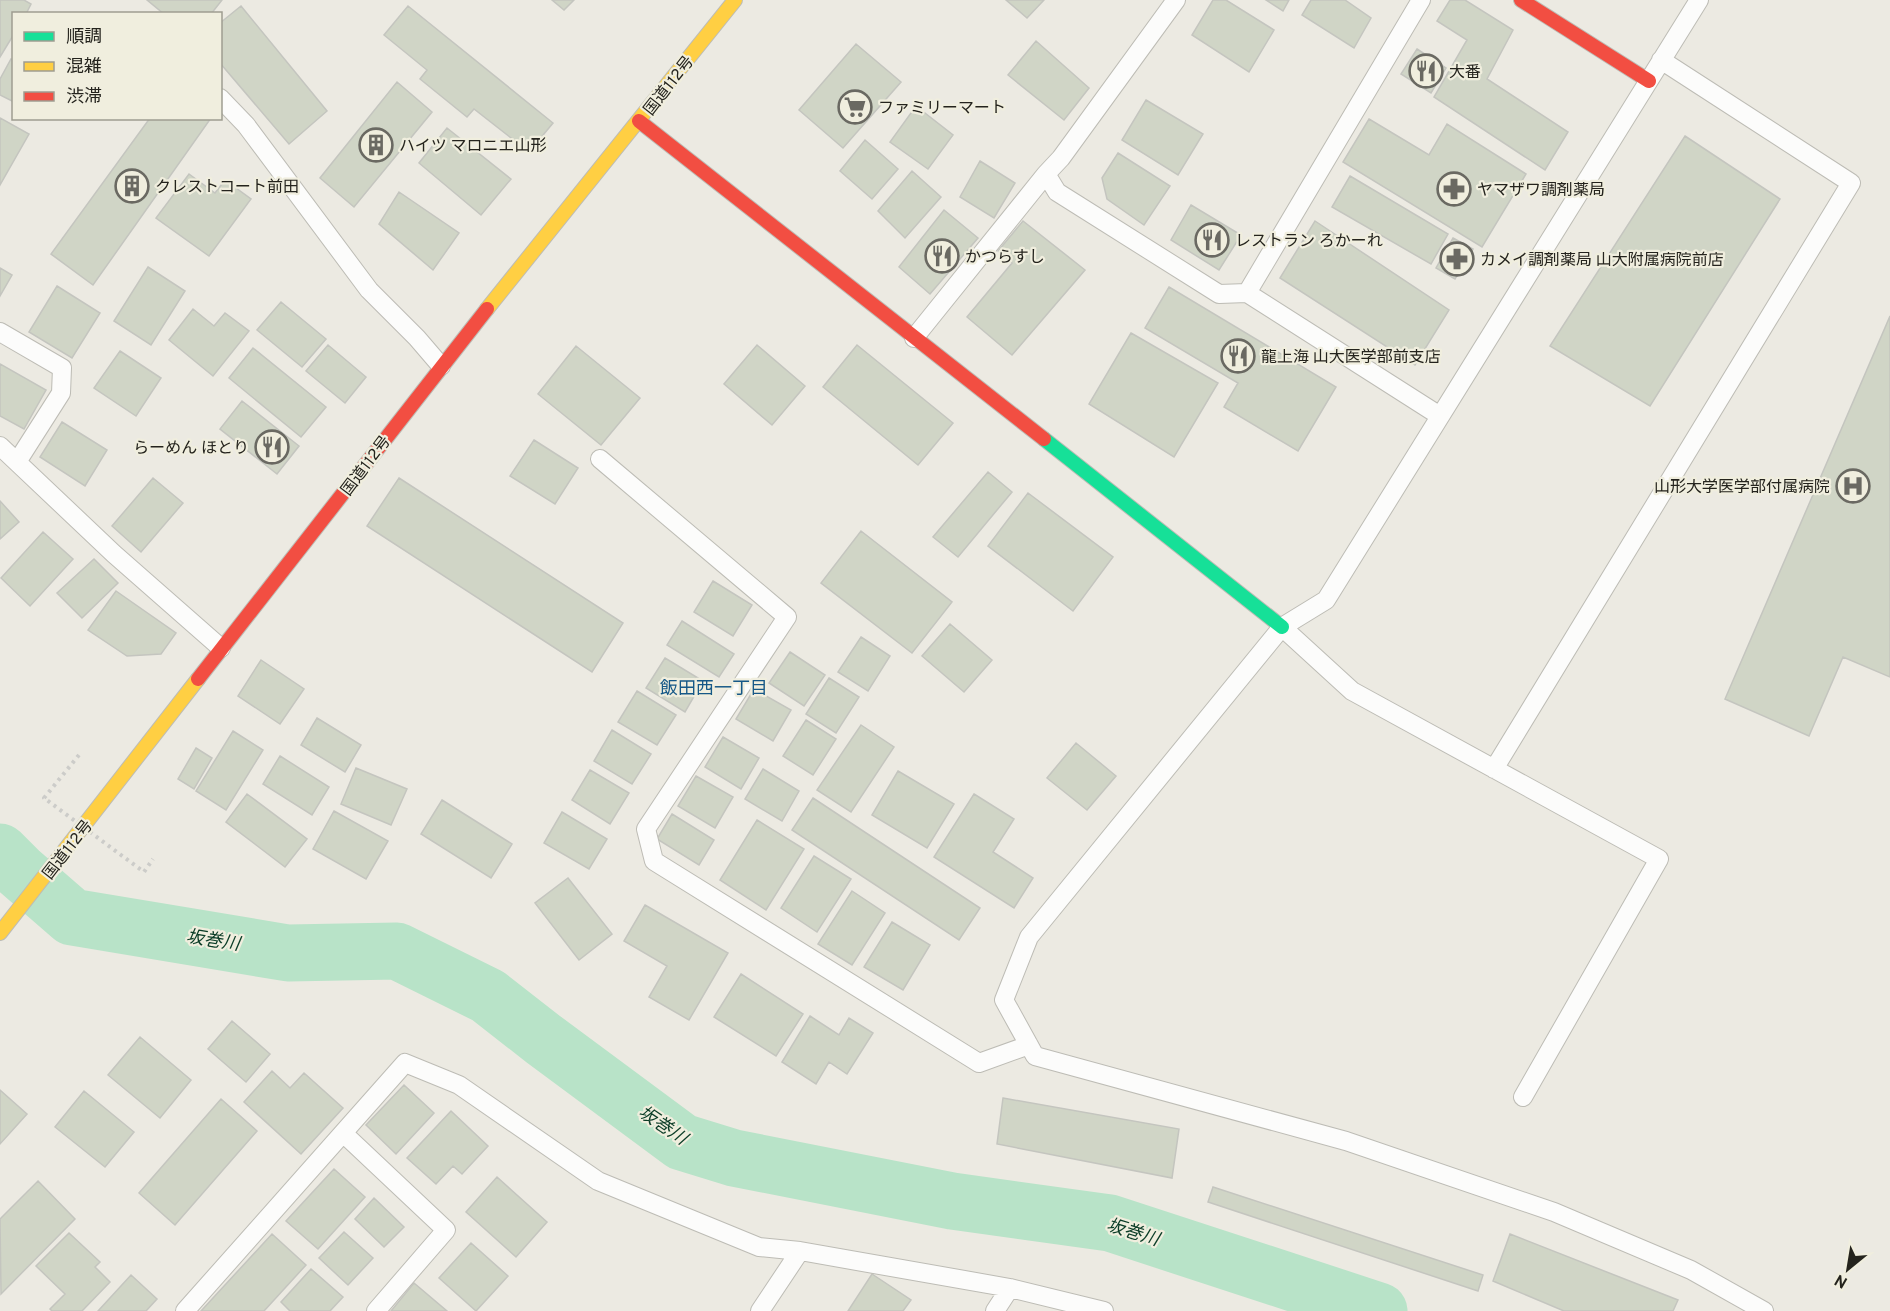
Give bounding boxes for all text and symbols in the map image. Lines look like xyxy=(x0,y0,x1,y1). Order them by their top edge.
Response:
legend xyxy=(12,12,222,120)
text: 順調 xyxy=(66,26,102,49)
street label: 国道112号 xyxy=(640,53,699,120)
restaurant icon: 大番 xyxy=(1408,53,1444,89)
text: 混雑 xyxy=(66,56,102,79)
place label: 大番 xyxy=(1449,63,1481,83)
text: 渋滞 xyxy=(66,86,102,109)
supermarket icon: ファミリーマート xyxy=(837,89,873,125)
place label: ファミリーマート xyxy=(878,99,1006,119)
building icon: ハイツ マロニエ山形 xyxy=(358,127,394,163)
place label: ハイツ マロニエ山形 xyxy=(399,137,546,157)
building icon: クレストコート前田 xyxy=(114,168,150,204)
pharmacy icon: ヤマザワ調剤薬局 xyxy=(1436,171,1472,207)
place label: クレストコート前田 xyxy=(155,178,299,198)
place label: ヤマザワ調剤薬局 xyxy=(1477,181,1605,201)
restaurant icon: レストラン ろかーれ xyxy=(1194,222,1230,258)
place label: レストラン ろかーれ xyxy=(1235,232,1383,252)
restaurant icon: かつらすし xyxy=(924,238,960,274)
pharmacy icon: カメイ調剤薬局 山大附属病院前店 xyxy=(1439,241,1475,277)
place label: かつらすし xyxy=(965,248,1045,268)
place label: カメイ調剤薬局 山大附属病院前店 xyxy=(1480,251,1724,271)
restaurant icon: 龍上海 山大医学部前支店 xyxy=(1220,338,1256,374)
place label: 龍上海 山大医学部前支店 xyxy=(1261,348,1441,368)
restaurant icon: らーめん ほとり xyxy=(254,429,290,465)
street label: 国道112号 xyxy=(338,432,396,500)
place label: らーめん ほとり xyxy=(133,439,249,459)
hospital icon: 山形大学医学部付属病院 xyxy=(1835,468,1871,504)
place label: 山形大学医学部付属病院 xyxy=(1654,478,1830,498)
district label: 飯田西一丁目 xyxy=(660,678,768,701)
street label: 国道112号 xyxy=(39,817,98,884)
water label: 坂巻川 xyxy=(184,926,243,957)
water label: 坂巻川 xyxy=(633,1102,693,1152)
water label: 坂巻川 xyxy=(1103,1215,1164,1253)
north arrow xyxy=(1818,1239,1878,1299)
text: N xyxy=(1832,1269,1851,1292)

